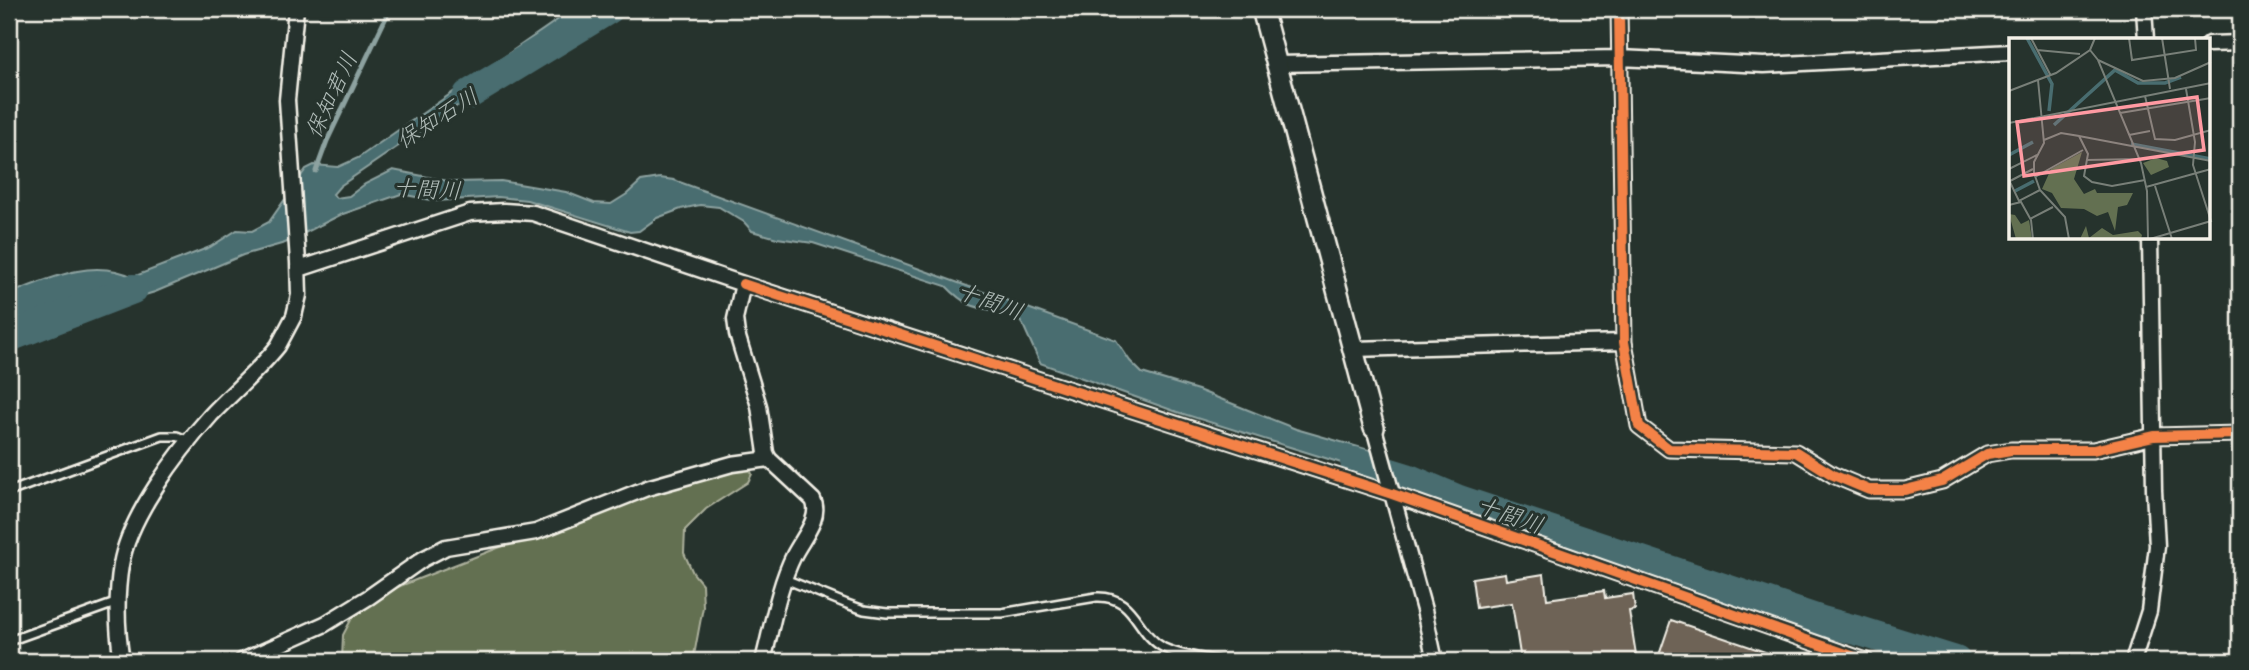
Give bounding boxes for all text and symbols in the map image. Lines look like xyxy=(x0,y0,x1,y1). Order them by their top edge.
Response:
inset map xyxy=(2009,38,2210,240)
water label: 保知君川 xyxy=(298,47,366,144)
water label: 保知石川 xyxy=(390,81,485,157)
water label: 十間川 xyxy=(392,172,462,208)
water label: 十間川 xyxy=(952,275,1028,329)
water label: 十間川 xyxy=(1472,490,1548,542)

